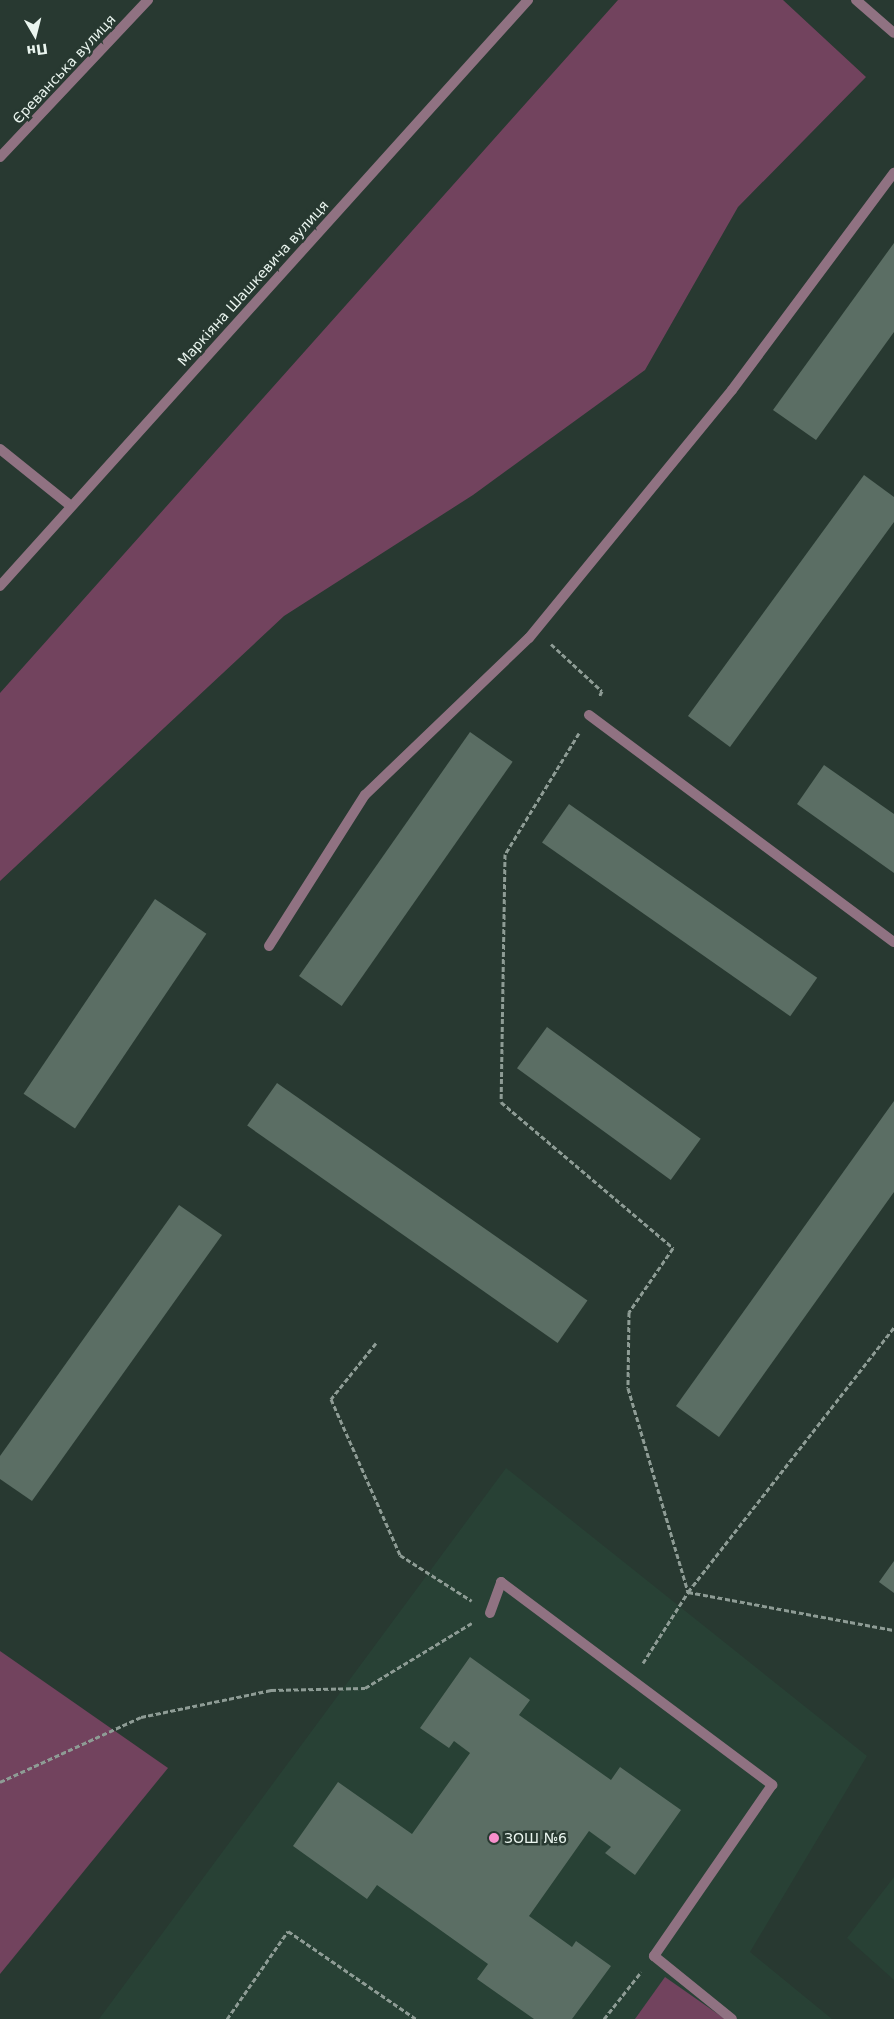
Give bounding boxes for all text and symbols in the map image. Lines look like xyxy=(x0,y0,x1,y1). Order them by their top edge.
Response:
north arrow xyxy=(10,10,60,60)
street label: Єреванська вулиця xyxy=(9,11,119,127)
text: Пн xyxy=(25,40,49,59)
street label: Маркіяна Шашкевича вулиця xyxy=(174,197,332,369)
place label: ЗОШ №6 xyxy=(504,1830,567,1846)
marker: ЗОШ №6 xyxy=(488,1832,500,1844)

